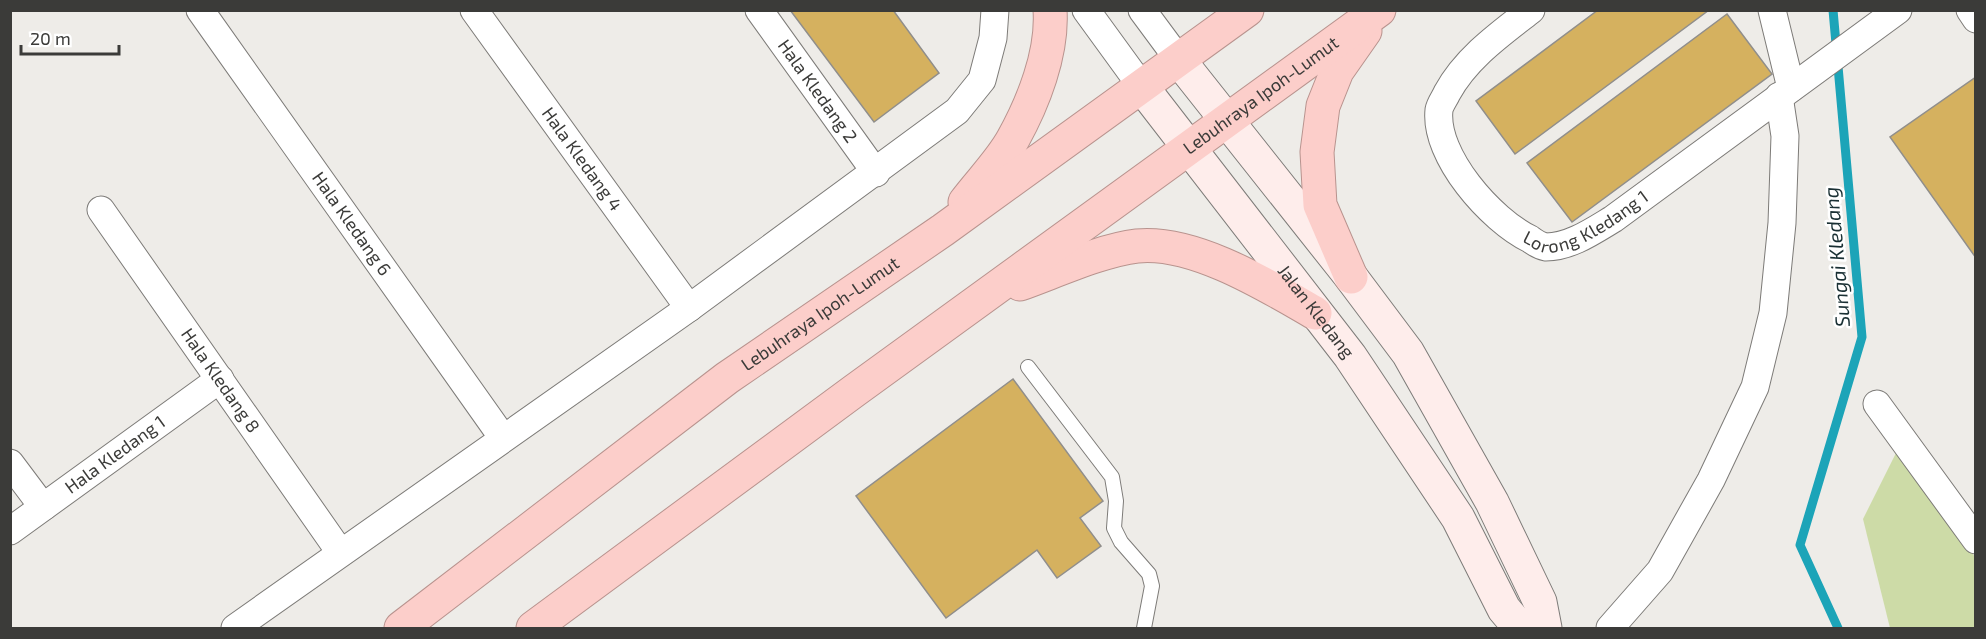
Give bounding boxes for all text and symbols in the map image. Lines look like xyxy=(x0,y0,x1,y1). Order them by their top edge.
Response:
scale bar xyxy=(21,18,118,56)
text: 20 m xyxy=(30,27,71,49)
street label: Lebuhraya Ipoh-Lumut xyxy=(1178,31,1343,159)
street label: Hala Kledang 2 xyxy=(774,35,863,147)
street label: Hala Kledang 4 xyxy=(538,102,627,215)
street label: Hala Kledang 6 xyxy=(308,167,396,279)
street label: Lorong Kledang 1 xyxy=(1520,185,1652,257)
water label: Sungai Kledang xyxy=(1818,186,1854,328)
street label: Lebuhraya Ipoh-Lumut xyxy=(737,251,903,375)
street label: Jalan Kledang xyxy=(1274,260,1360,362)
street label: Hala Kledang 8 xyxy=(177,323,265,436)
street label: Hala Kledang 1 xyxy=(60,410,169,498)

